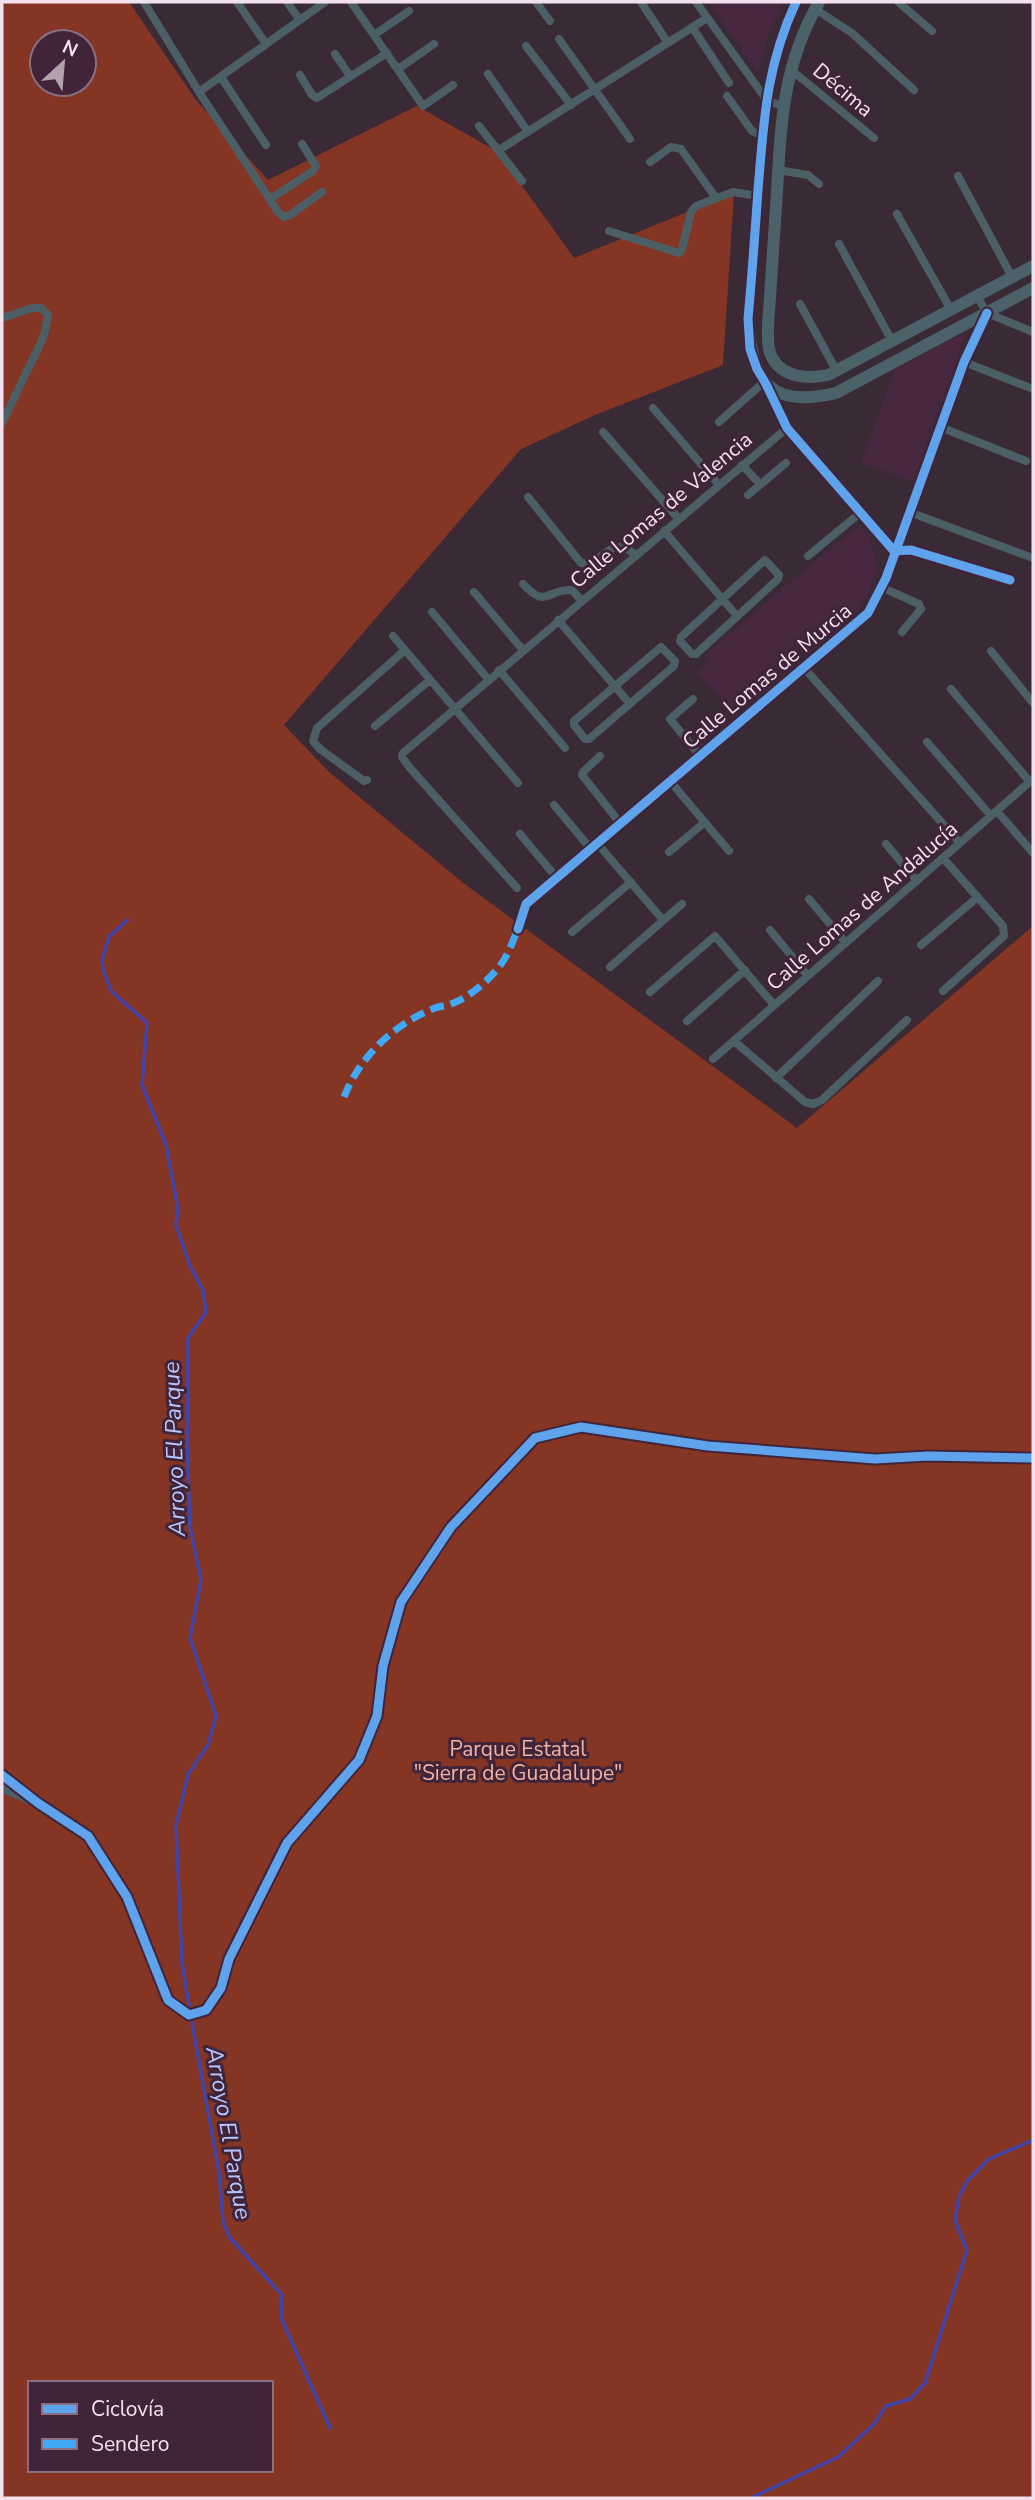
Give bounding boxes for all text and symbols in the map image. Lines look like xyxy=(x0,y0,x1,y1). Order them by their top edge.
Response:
north arrow xyxy=(28,28,98,98)
text: N xyxy=(58,34,82,63)
street label: Décima xyxy=(807,57,879,123)
street label: Calle Lomas de Valencia xyxy=(564,426,758,594)
street label: Calle Lomas de Murcia xyxy=(676,597,858,755)
street label: Calle Lomas de Andalucía xyxy=(761,815,963,997)
water label: Arroyo El Parque xyxy=(156,1361,193,1538)
park label: Parque Estatal "Sierra de Guadalupe" xyxy=(414,1735,622,1787)
water label: Arroyo El Parque xyxy=(198,2043,259,2222)
legend xyxy=(28,2381,273,2472)
text: Ciclovía xyxy=(91,2395,164,2423)
text: Sendero xyxy=(91,2430,170,2458)

